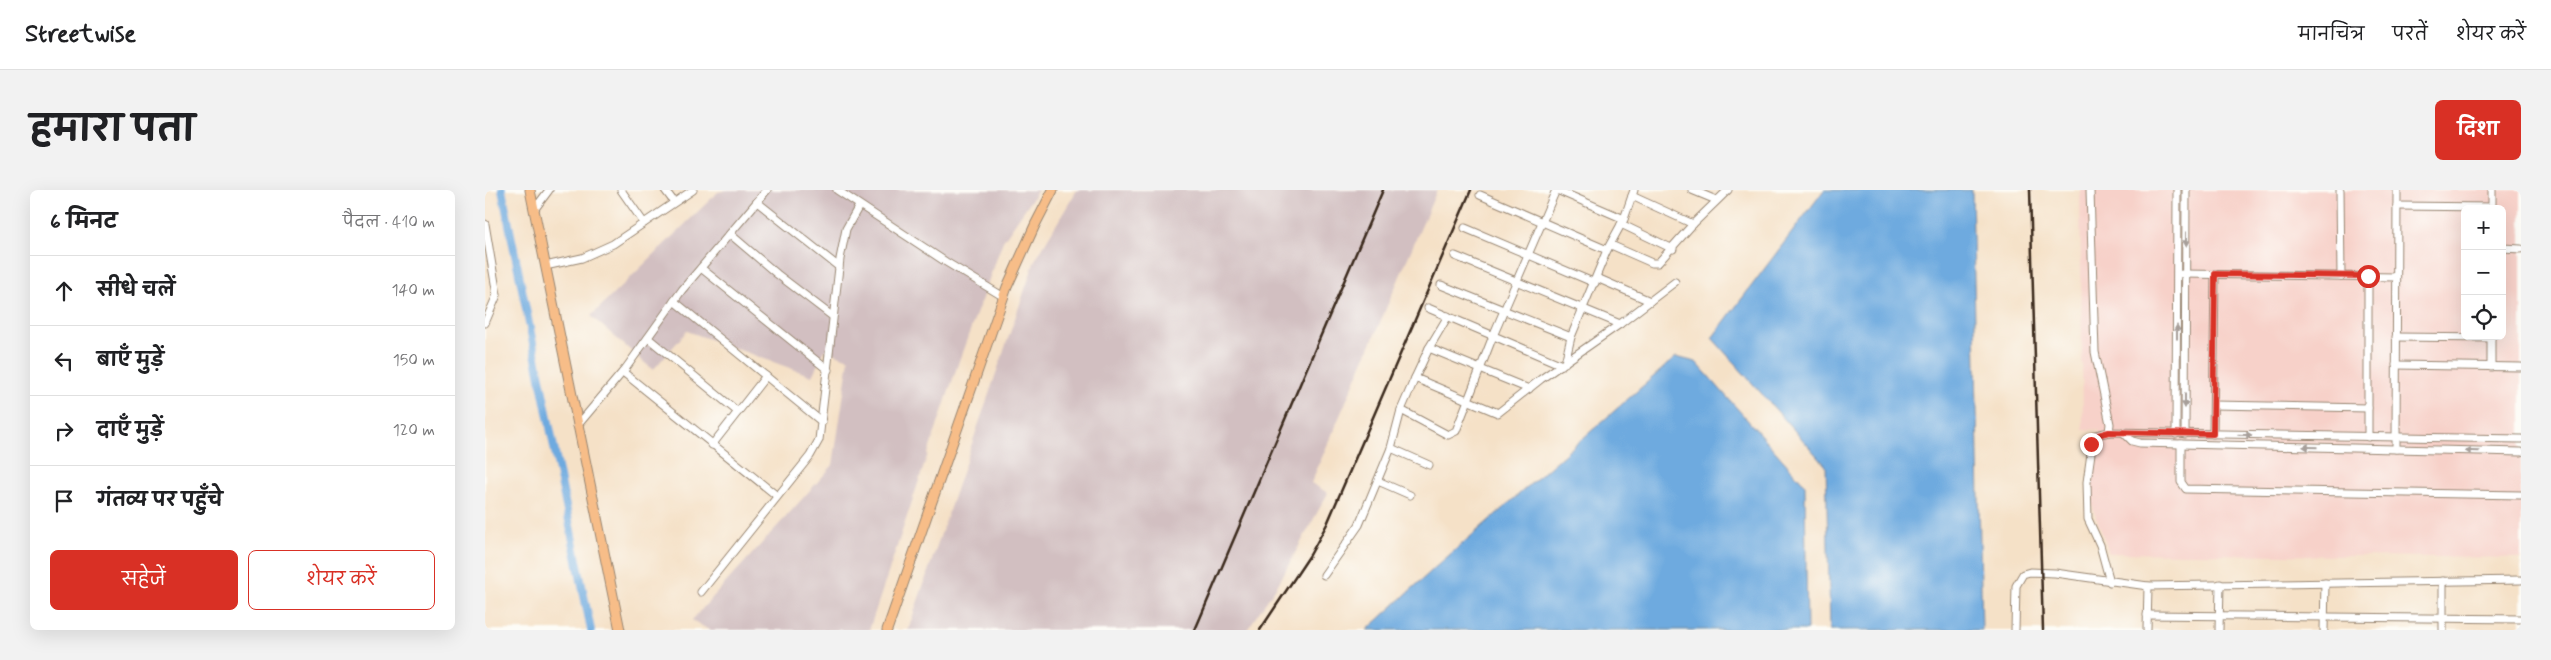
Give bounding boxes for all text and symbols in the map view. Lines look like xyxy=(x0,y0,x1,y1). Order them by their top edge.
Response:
text: Streetwise xyxy=(25,19,136,50)
text: मानचित्र xyxy=(2298,23,2364,47)
text: परतें xyxy=(2392,23,2428,47)
text: शेयर करें xyxy=(2456,23,2526,47)
button: दिशा xyxy=(2435,100,2521,160)
text: हमारा पता xyxy=(30,107,195,153)
map controls xyxy=(2461,205,2506,340)
button: + xyxy=(2461,205,2506,250)
text: 6 मिनट xyxy=(50,208,117,236)
text: पैदल · 410 m xyxy=(343,212,435,233)
one-way arrow xyxy=(2182,231,2190,247)
button: − xyxy=(2461,250,2506,295)
route start xyxy=(2357,265,2380,288)
icon: ahead xyxy=(50,277,78,305)
text: सीधे चलें xyxy=(97,278,175,303)
text: 140 m xyxy=(391,280,435,301)
button: locate xyxy=(2461,295,2506,340)
one-way arrow xyxy=(2173,324,2181,340)
icon: left xyxy=(50,347,78,375)
text: बाएँ मुड़ें xyxy=(97,348,164,373)
text: 150 m xyxy=(393,350,435,371)
one-way arrow xyxy=(2181,393,2189,409)
icon: right xyxy=(50,417,78,445)
text: दाएँ मुड़ें xyxy=(97,418,163,443)
text: 120 m xyxy=(393,420,435,441)
one-way arrow xyxy=(2237,431,2253,439)
route end xyxy=(2080,433,2103,456)
one-way arrow xyxy=(2302,443,2318,451)
one-way arrow xyxy=(2464,446,2480,454)
icon: arrive xyxy=(50,487,78,515)
text: गंतव्य पर पहुँचे xyxy=(97,488,223,513)
button: सहेजें xyxy=(50,550,238,610)
button: शेयर करें xyxy=(248,550,435,610)

